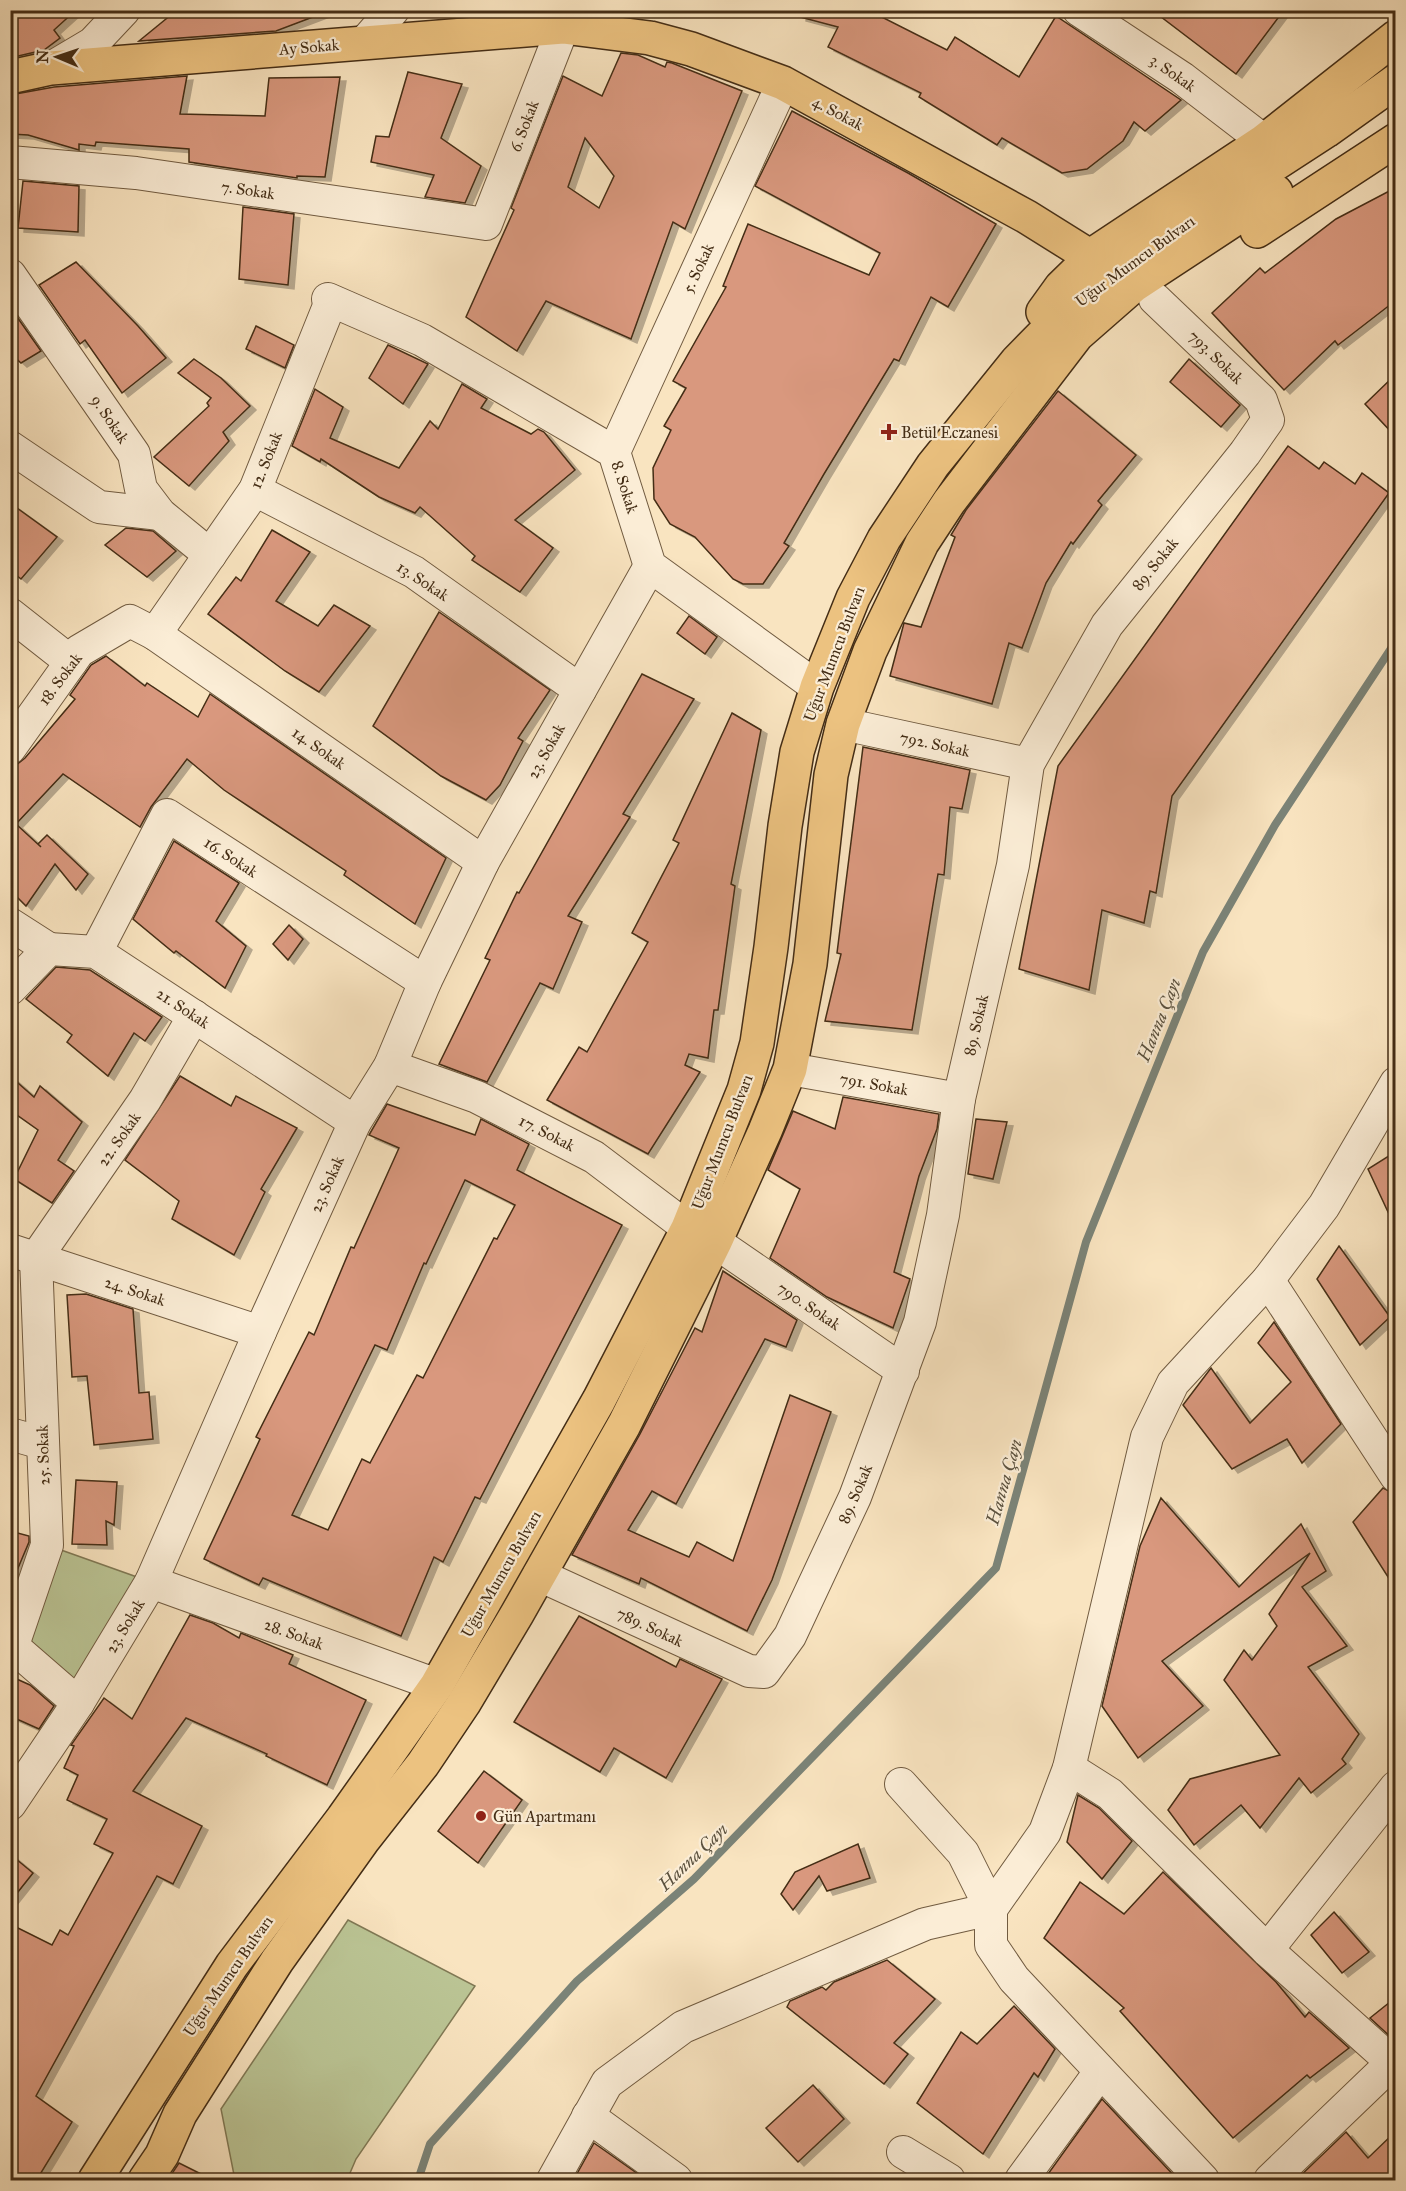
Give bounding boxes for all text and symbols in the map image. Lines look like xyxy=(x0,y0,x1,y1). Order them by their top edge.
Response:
north arrow xyxy=(27,27,87,87)
street label: Ay Sokak xyxy=(277,35,340,59)
text: N xyxy=(33,49,52,64)
street label: 3. Sokak xyxy=(1146,50,1200,96)
street label: 4. Sokak xyxy=(809,92,867,135)
street label: 6. Sokak xyxy=(505,97,543,155)
street label: 7. Sokak xyxy=(220,177,277,203)
street label: Uğur Mumcu Bulvarı xyxy=(1072,211,1200,312)
street label: 5. Sokak xyxy=(678,240,718,296)
street label: 793. Sokak xyxy=(1185,326,1248,388)
street label: 9. Sokak xyxy=(87,391,133,447)
place label: Betül Eczanesi xyxy=(901,423,999,442)
marker: Betül Eczanesi xyxy=(882,425,896,439)
street label: 12. Sokak xyxy=(246,428,286,491)
street label: 8. Sokak xyxy=(608,458,643,516)
street label: 89. Sokak xyxy=(1128,533,1182,594)
street label: 13. Sokak xyxy=(393,557,453,605)
street label: Uğur Mumcu Bulvarı xyxy=(799,583,870,725)
street label: 18. Sokak xyxy=(34,649,86,709)
street label: 23. Sokak xyxy=(523,720,569,782)
street label: 14. Sokak xyxy=(288,723,350,774)
street label: 792. Sokak xyxy=(898,727,972,761)
street label: 16. Sokak xyxy=(201,833,262,882)
water label: Hanna Çayı xyxy=(1132,975,1186,1066)
street label: 21. Sokak xyxy=(153,984,214,1033)
street label: 89. Sokak xyxy=(960,992,992,1058)
street label: 791. Sokak xyxy=(838,1069,910,1099)
street label: Uğur Mumcu Bulvarı xyxy=(687,1071,758,1213)
street label: 22. Sokak xyxy=(94,1108,145,1170)
street label: 17. Sokak xyxy=(516,1111,579,1155)
street label: 23. Sokak xyxy=(306,1152,348,1215)
street label: 24. Sokak xyxy=(102,1272,168,1310)
street label: 790. Sokak xyxy=(774,1278,845,1334)
street label: 25. Sokak xyxy=(32,1424,54,1486)
water label: Hanna Çayı xyxy=(981,1437,1027,1528)
street label: 89. Sokak xyxy=(834,1461,876,1527)
street label: Uğur Mumcu Bulvarı xyxy=(457,1507,546,1641)
street label: 23. Sokak xyxy=(101,1595,149,1657)
street label: 789. Sokak xyxy=(614,1603,687,1651)
street label: 28. Sokak xyxy=(262,1614,327,1654)
place label: Gün Apartmanı xyxy=(493,1807,596,1826)
marker: Gün Apartmanı xyxy=(474,1809,488,1823)
water label: Hanna Çayı xyxy=(653,1819,732,1896)
street label: Uğur Mumcu Bulvarı xyxy=(179,1911,278,2041)

